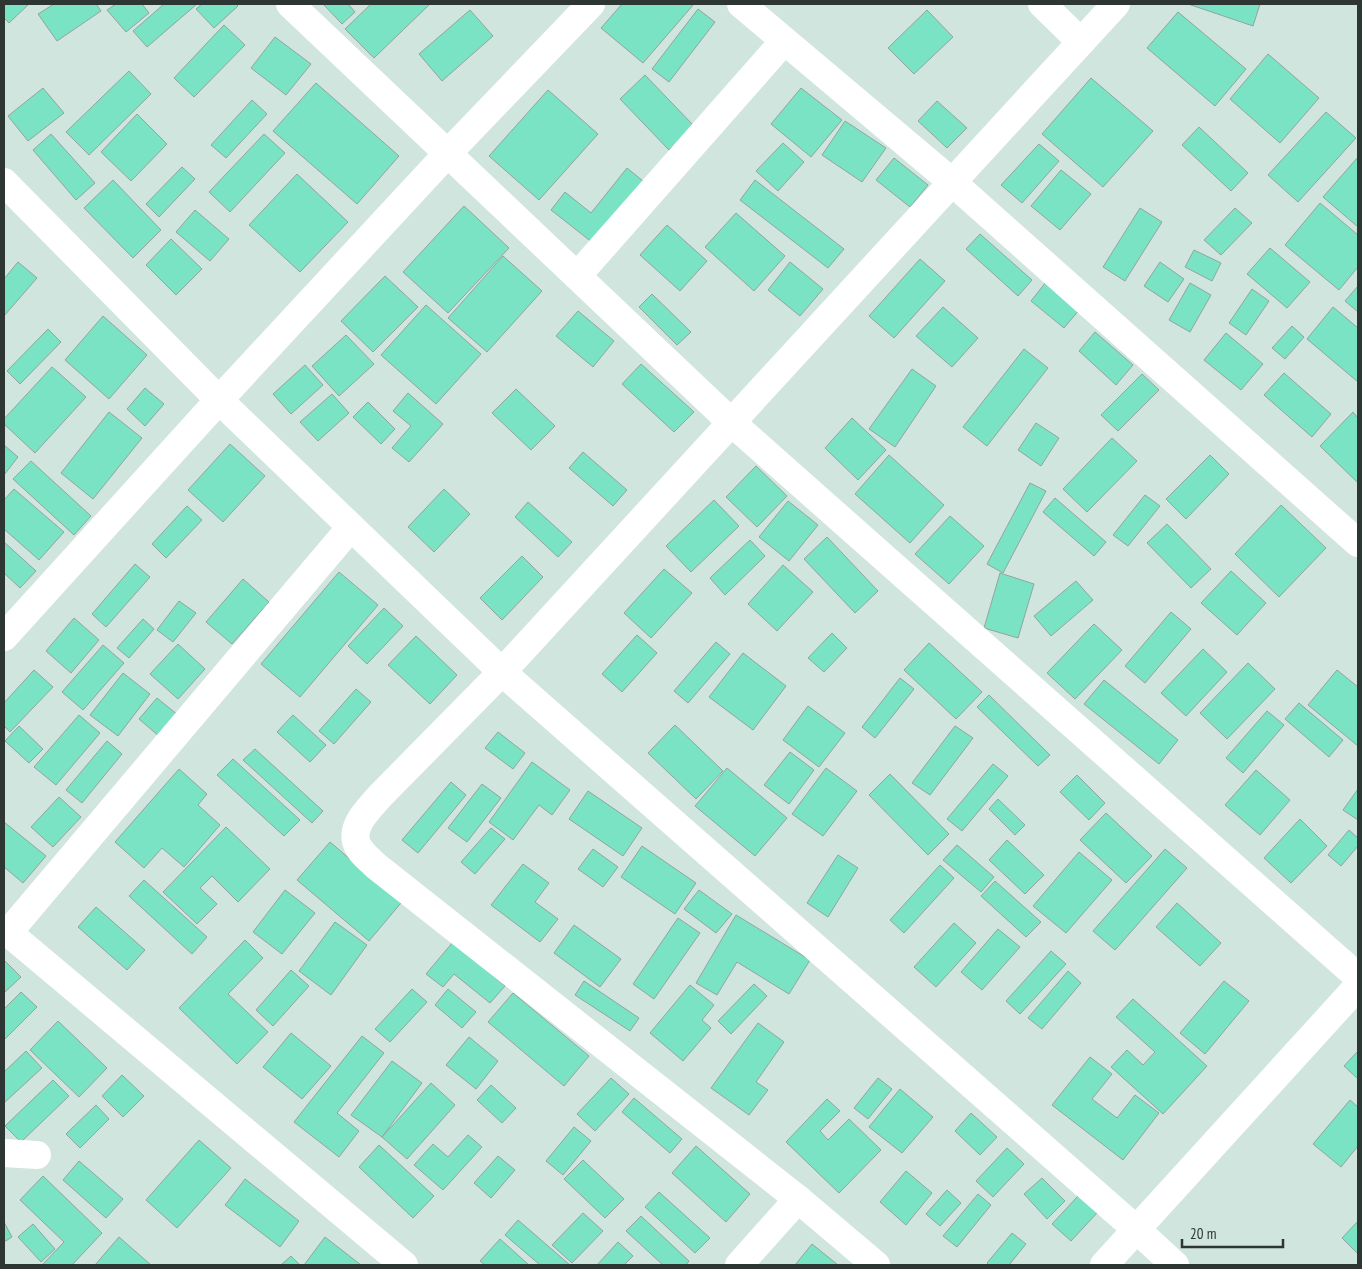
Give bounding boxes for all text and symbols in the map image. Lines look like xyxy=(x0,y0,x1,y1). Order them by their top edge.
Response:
scale bar xyxy=(1182,1216,1283,1248)
text: 20 m xyxy=(1190,1224,1216,1243)

